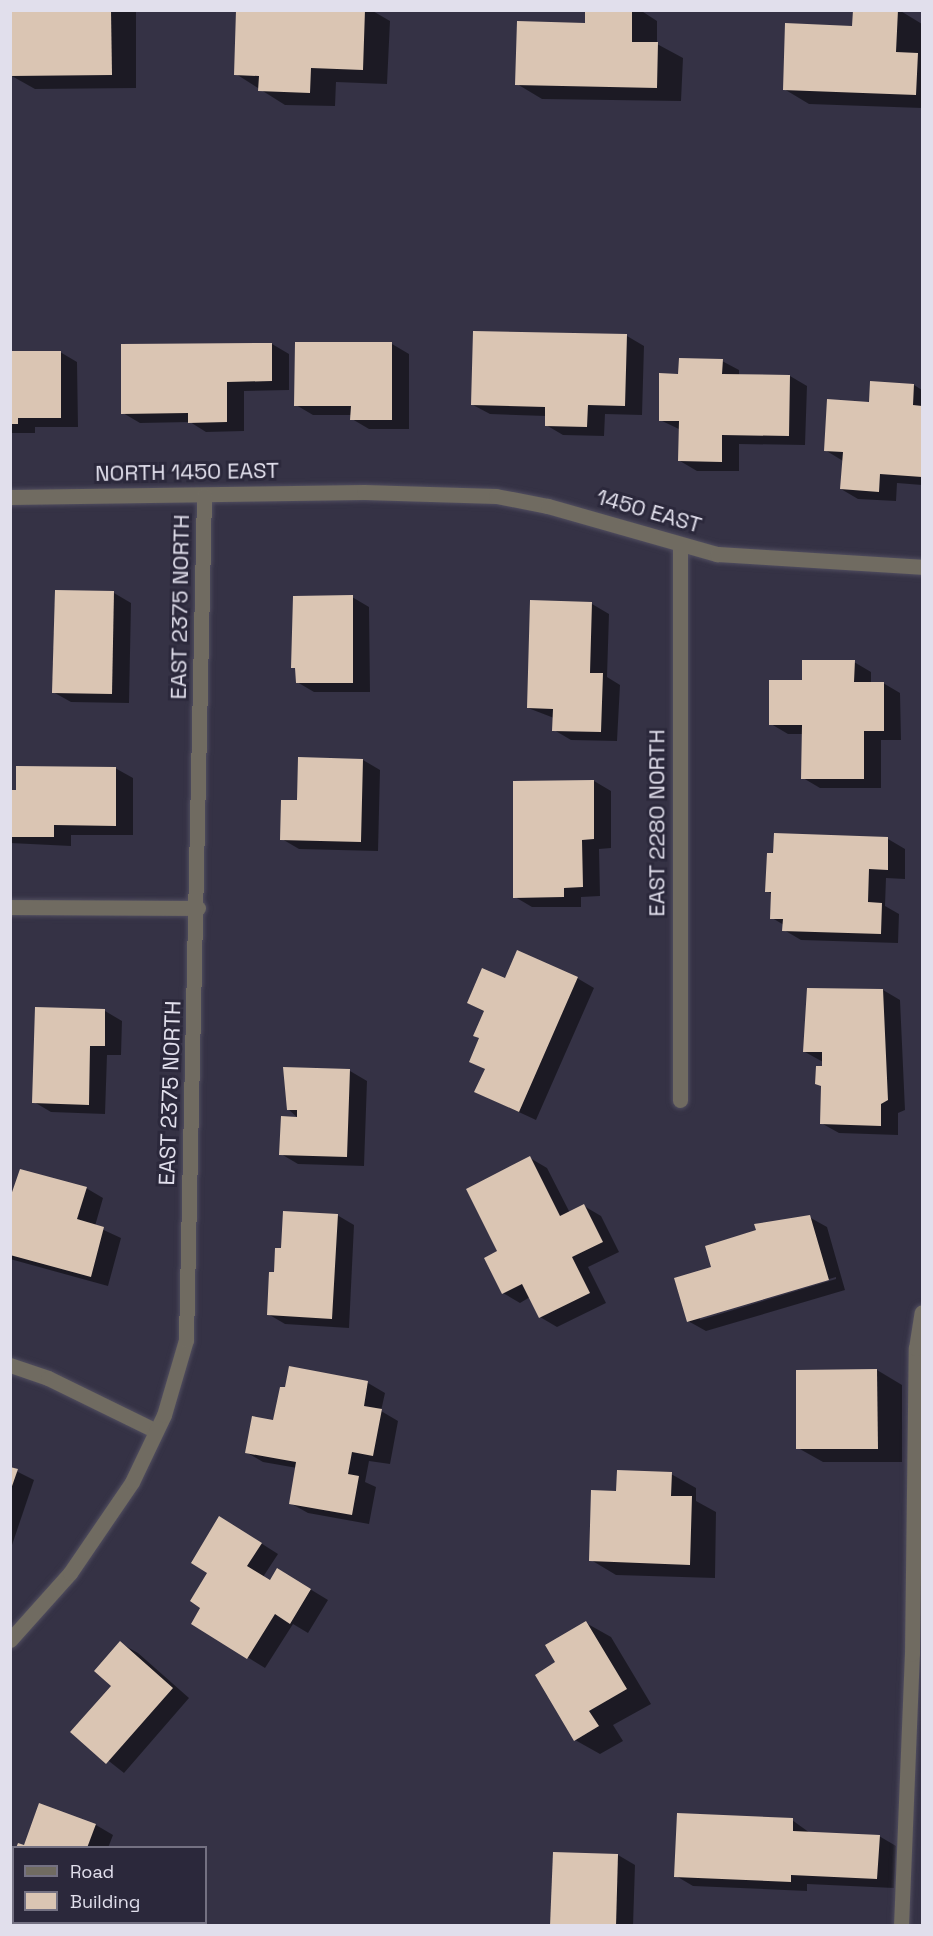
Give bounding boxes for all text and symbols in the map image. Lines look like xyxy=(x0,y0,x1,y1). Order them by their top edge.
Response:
street label: NORTH 1450 EAST xyxy=(95,457,279,487)
street label: 1450 EAST xyxy=(594,483,704,539)
street label: EAST 2375 NORTH xyxy=(165,514,195,700)
street label: EAST 2280 NORTH xyxy=(644,729,670,917)
street label: EAST 2375 NORTH xyxy=(154,1000,186,1186)
legend xyxy=(12,1846,207,1924)
text: Road xyxy=(70,1860,114,1883)
text: Building xyxy=(70,1890,140,1913)

